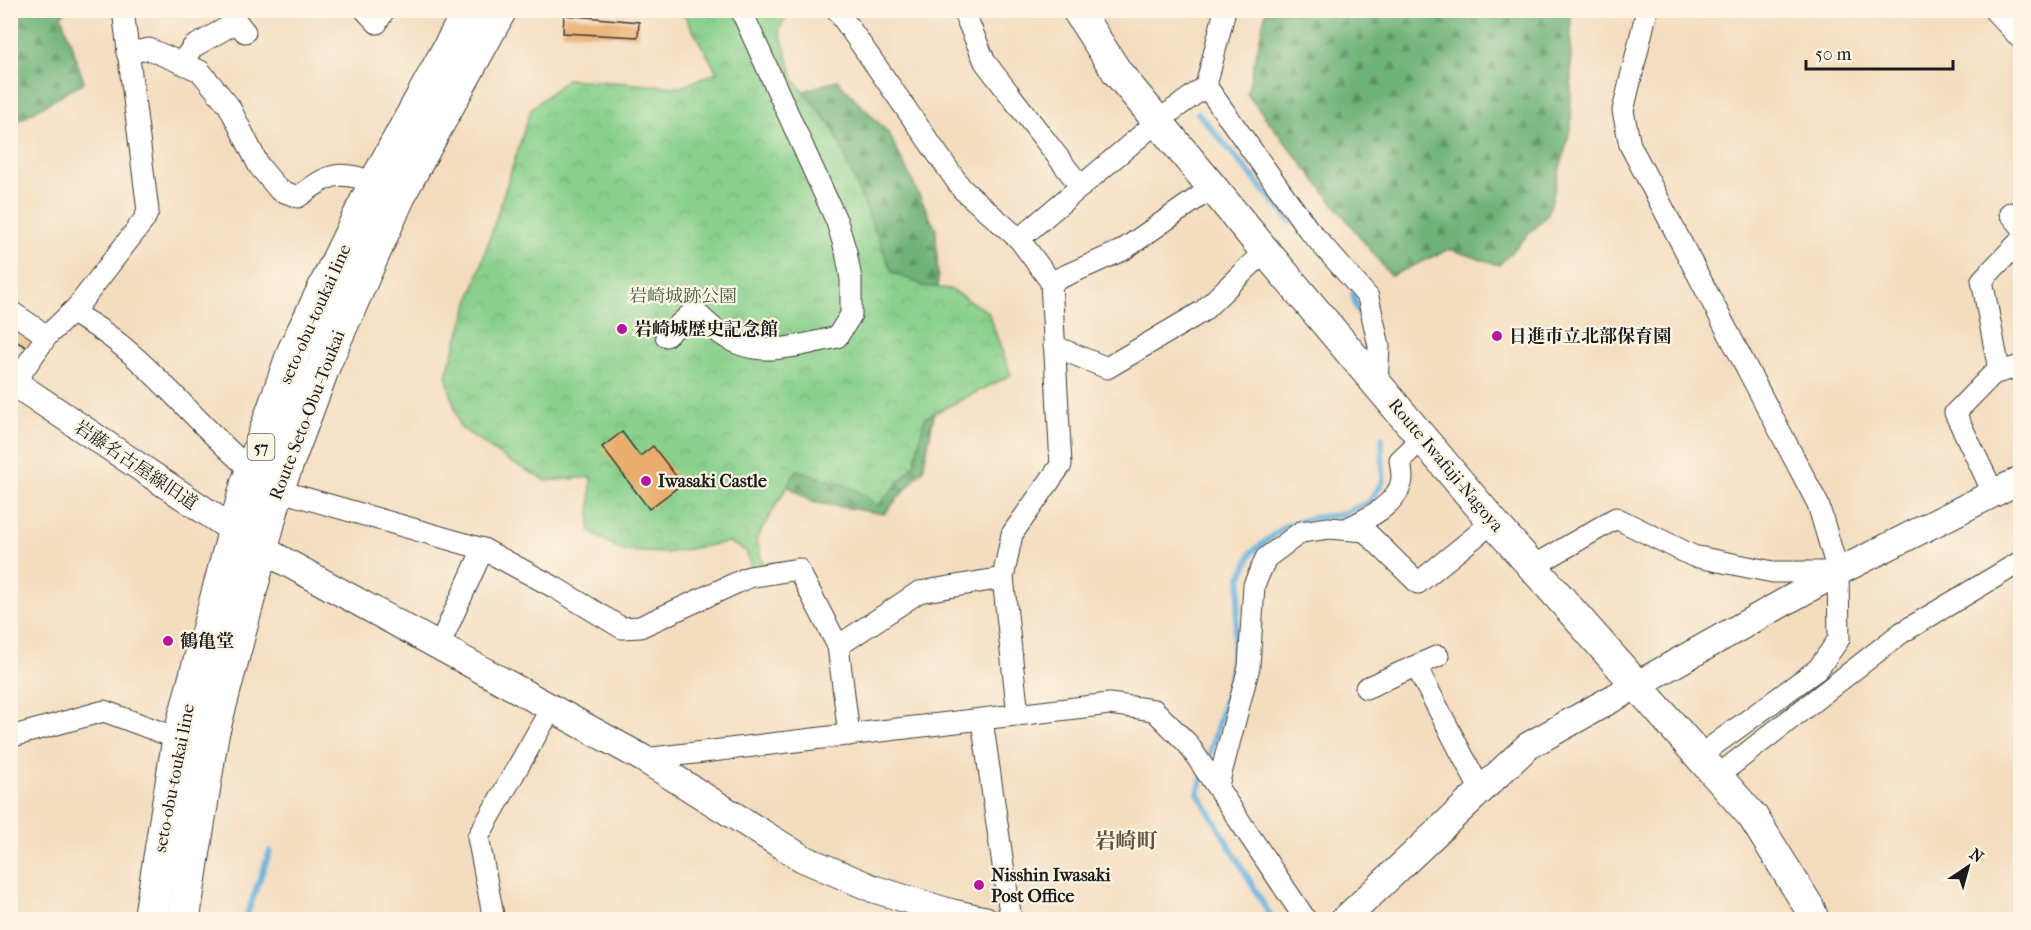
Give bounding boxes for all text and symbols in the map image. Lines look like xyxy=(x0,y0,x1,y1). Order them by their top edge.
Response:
scale bar xyxy=(1806,33,1953,71)
text: 50 m xyxy=(1815,44,1852,65)
street label: seto-obu-toukai line xyxy=(275,241,356,387)
park label: 岩崎城跡公園 xyxy=(629,286,737,307)
place label: 岩崎城歴史記念館 xyxy=(634,319,778,340)
marker: 岩崎城歴史記念館 xyxy=(615,322,629,336)
place label: 日進市立北部保育園 xyxy=(1509,326,1671,347)
street label: Route Seto-Obu-Toukai xyxy=(265,327,350,503)
marker: 日進市立北部保育園 xyxy=(1490,329,1504,343)
street label: Route Iwafuji-Nagoya xyxy=(1384,394,1508,537)
street label: 岩藤名古屋線旧道 xyxy=(70,416,201,514)
road number: 57 xyxy=(248,434,274,460)
place label: Iwasaki Castle xyxy=(658,471,767,492)
marker: Iwasaki Castle xyxy=(639,474,653,488)
place label: 鶴亀堂 xyxy=(180,631,234,652)
marker: 鶴亀堂 xyxy=(161,634,175,648)
street label: seto-obu-toukai line xyxy=(150,702,199,854)
district label: 岩崎町 xyxy=(1095,829,1158,853)
north arrow xyxy=(1938,837,1998,897)
text: N xyxy=(1966,844,1988,867)
place label: Nisshin Iwasaki Post Office xyxy=(991,865,1111,907)
marker: Nisshin Iwasaki Post Office xyxy=(972,878,986,892)

